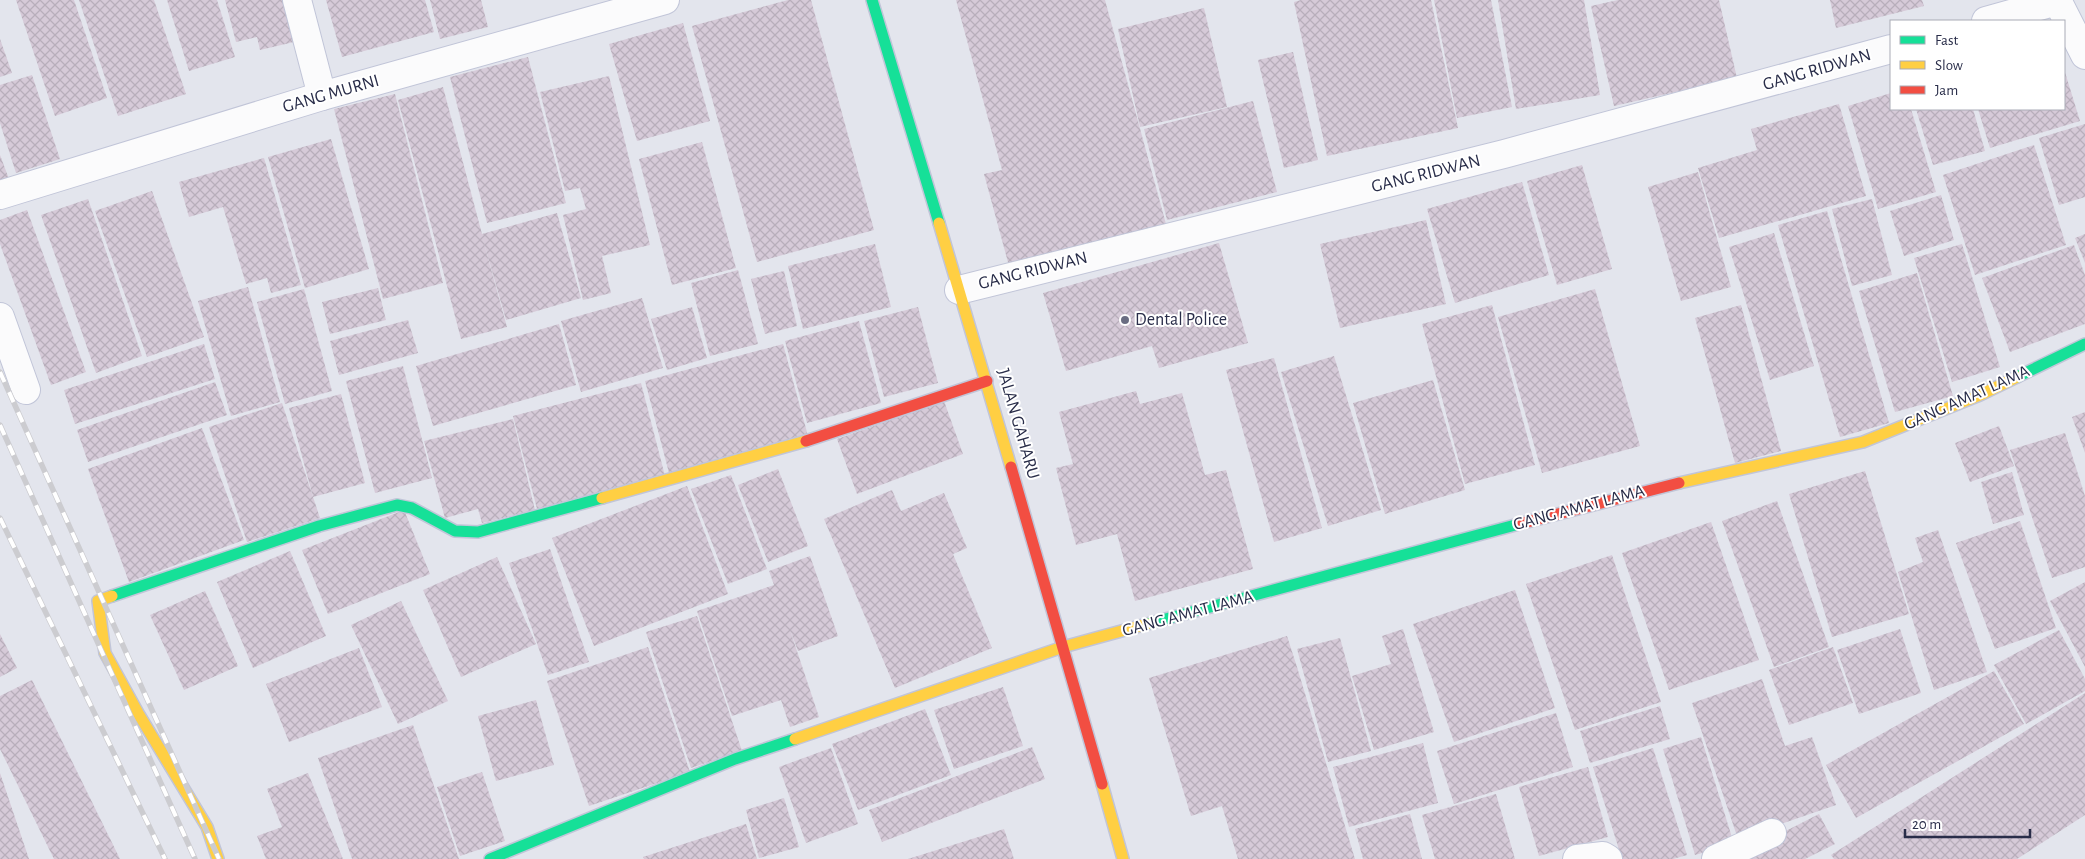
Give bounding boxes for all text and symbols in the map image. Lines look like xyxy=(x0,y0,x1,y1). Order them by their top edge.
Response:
legend xyxy=(1890,20,2065,110)
text: Fast xyxy=(1935,33,1959,48)
street label: GANG RIDWAN xyxy=(1761,46,1873,94)
text: Slow xyxy=(1935,58,1963,73)
street label: GANG MURNI xyxy=(281,72,381,116)
text: Jam xyxy=(1935,83,1958,98)
street label: GANG RIDWAN xyxy=(1370,152,1482,196)
street label: GANG RIDWAN xyxy=(977,249,1089,293)
place label: Dental Police xyxy=(1135,311,1227,329)
marker: Dental Police xyxy=(1119,314,1131,326)
street label: GANG AMAT LAMA xyxy=(1902,362,2033,434)
street label: JALAN GAHARU xyxy=(994,367,1042,481)
street label: GANG AMAT LAMA xyxy=(1511,482,1647,534)
street label: GANG AMAT LAMA xyxy=(1120,588,1256,640)
scale bar xyxy=(1905,806,2030,838)
text: 20 m xyxy=(1912,817,1941,832)

